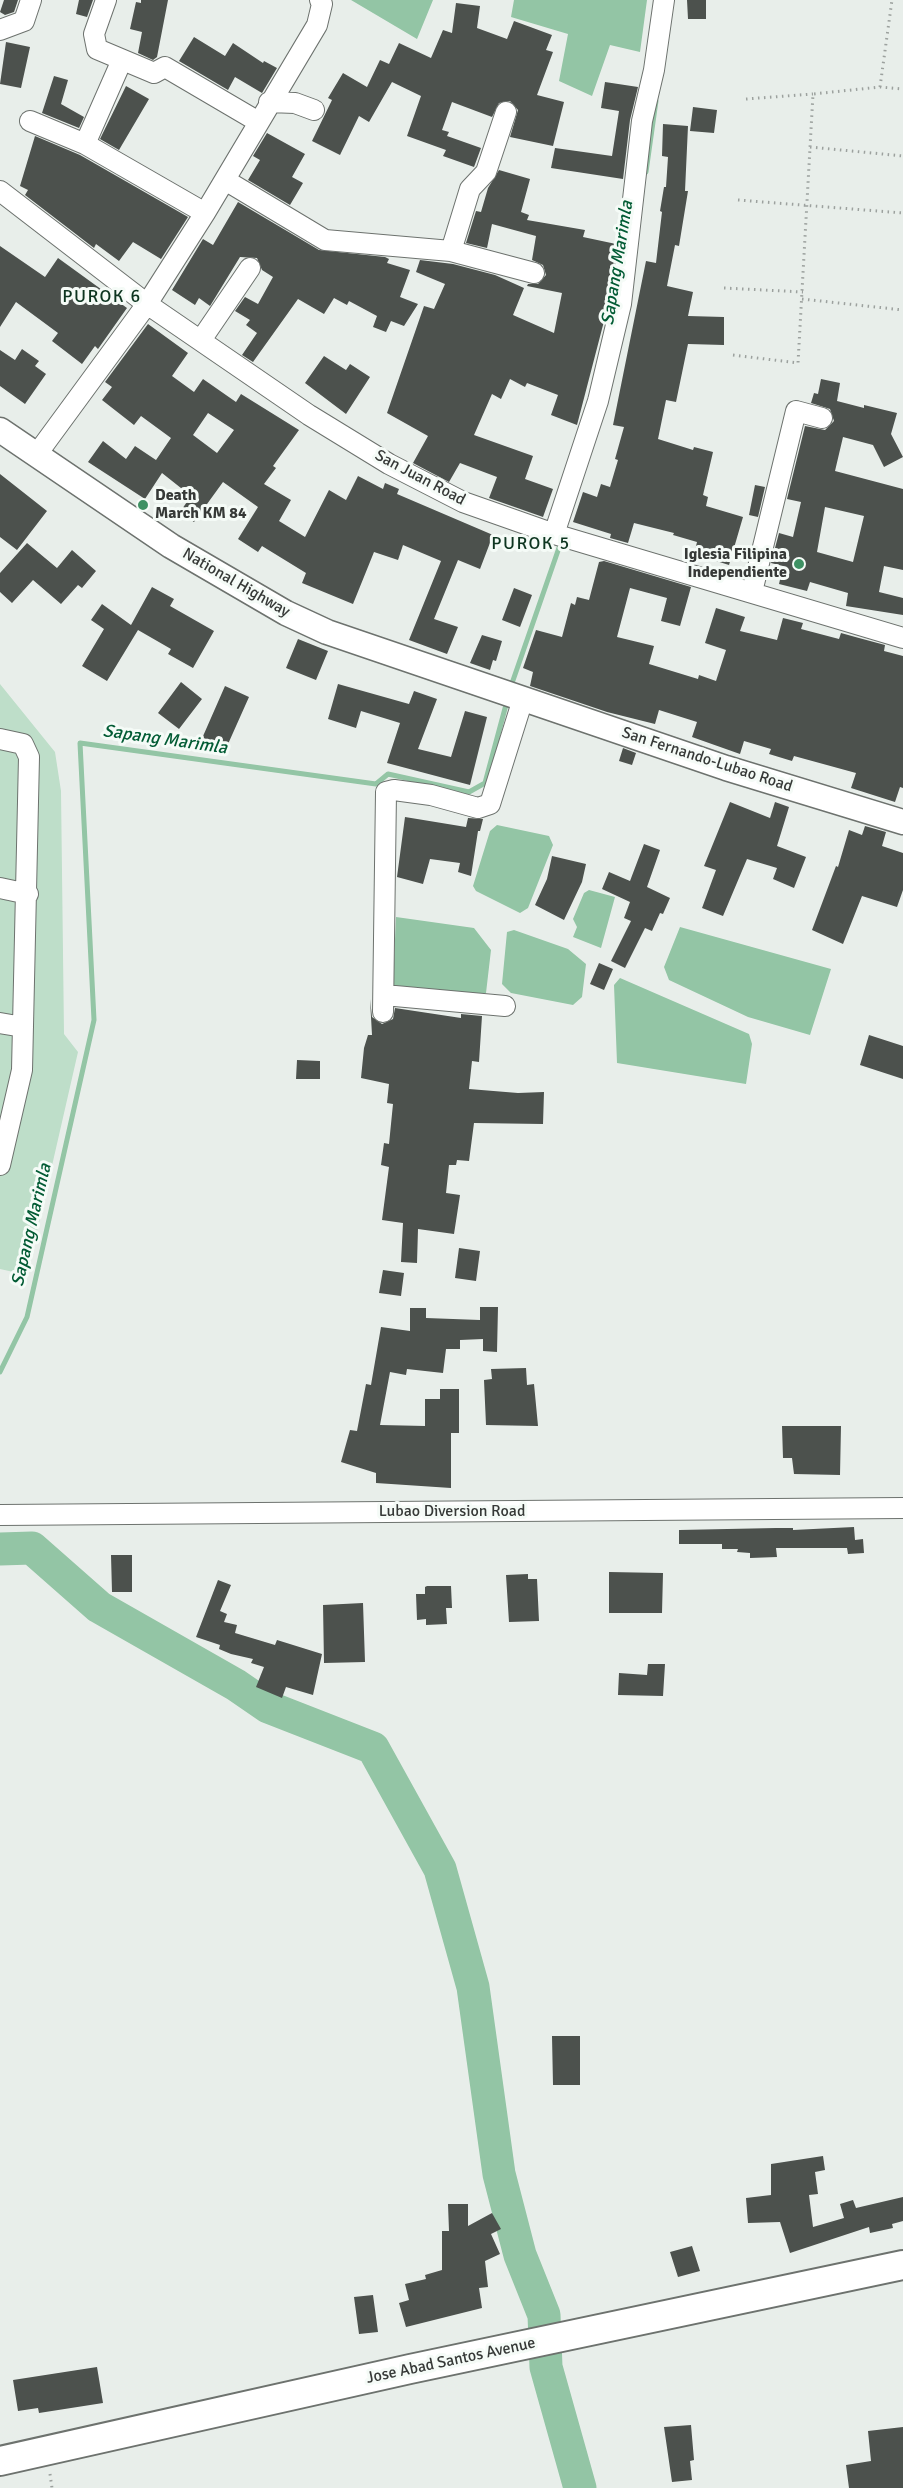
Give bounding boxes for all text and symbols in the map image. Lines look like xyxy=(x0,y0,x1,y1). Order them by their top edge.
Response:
water label: Sapang Marimla xyxy=(598,199,638,327)
district label: PUROK 6 xyxy=(62,286,142,308)
street label: San Juan Road xyxy=(371,446,469,510)
place label: Death March KM 84 xyxy=(155,486,247,524)
marker: Death March KM 84 xyxy=(136,498,150,512)
district label: PUROK 5 xyxy=(491,533,571,555)
street label: National Highway xyxy=(179,544,293,622)
place label: Iglesia Filipina Independiente xyxy=(684,545,787,583)
marker: Iglesia Filipina Independiente xyxy=(792,557,806,571)
water label: Sapang Marimla xyxy=(101,721,229,759)
street label: San Fernando-Lubao Road xyxy=(619,723,795,797)
water label: Sapang Marimla xyxy=(7,1162,57,1288)
street label: Lubao Diversion Road xyxy=(379,1502,525,1522)
street label: Jose Abad Santos Avenue xyxy=(365,2334,537,2388)

